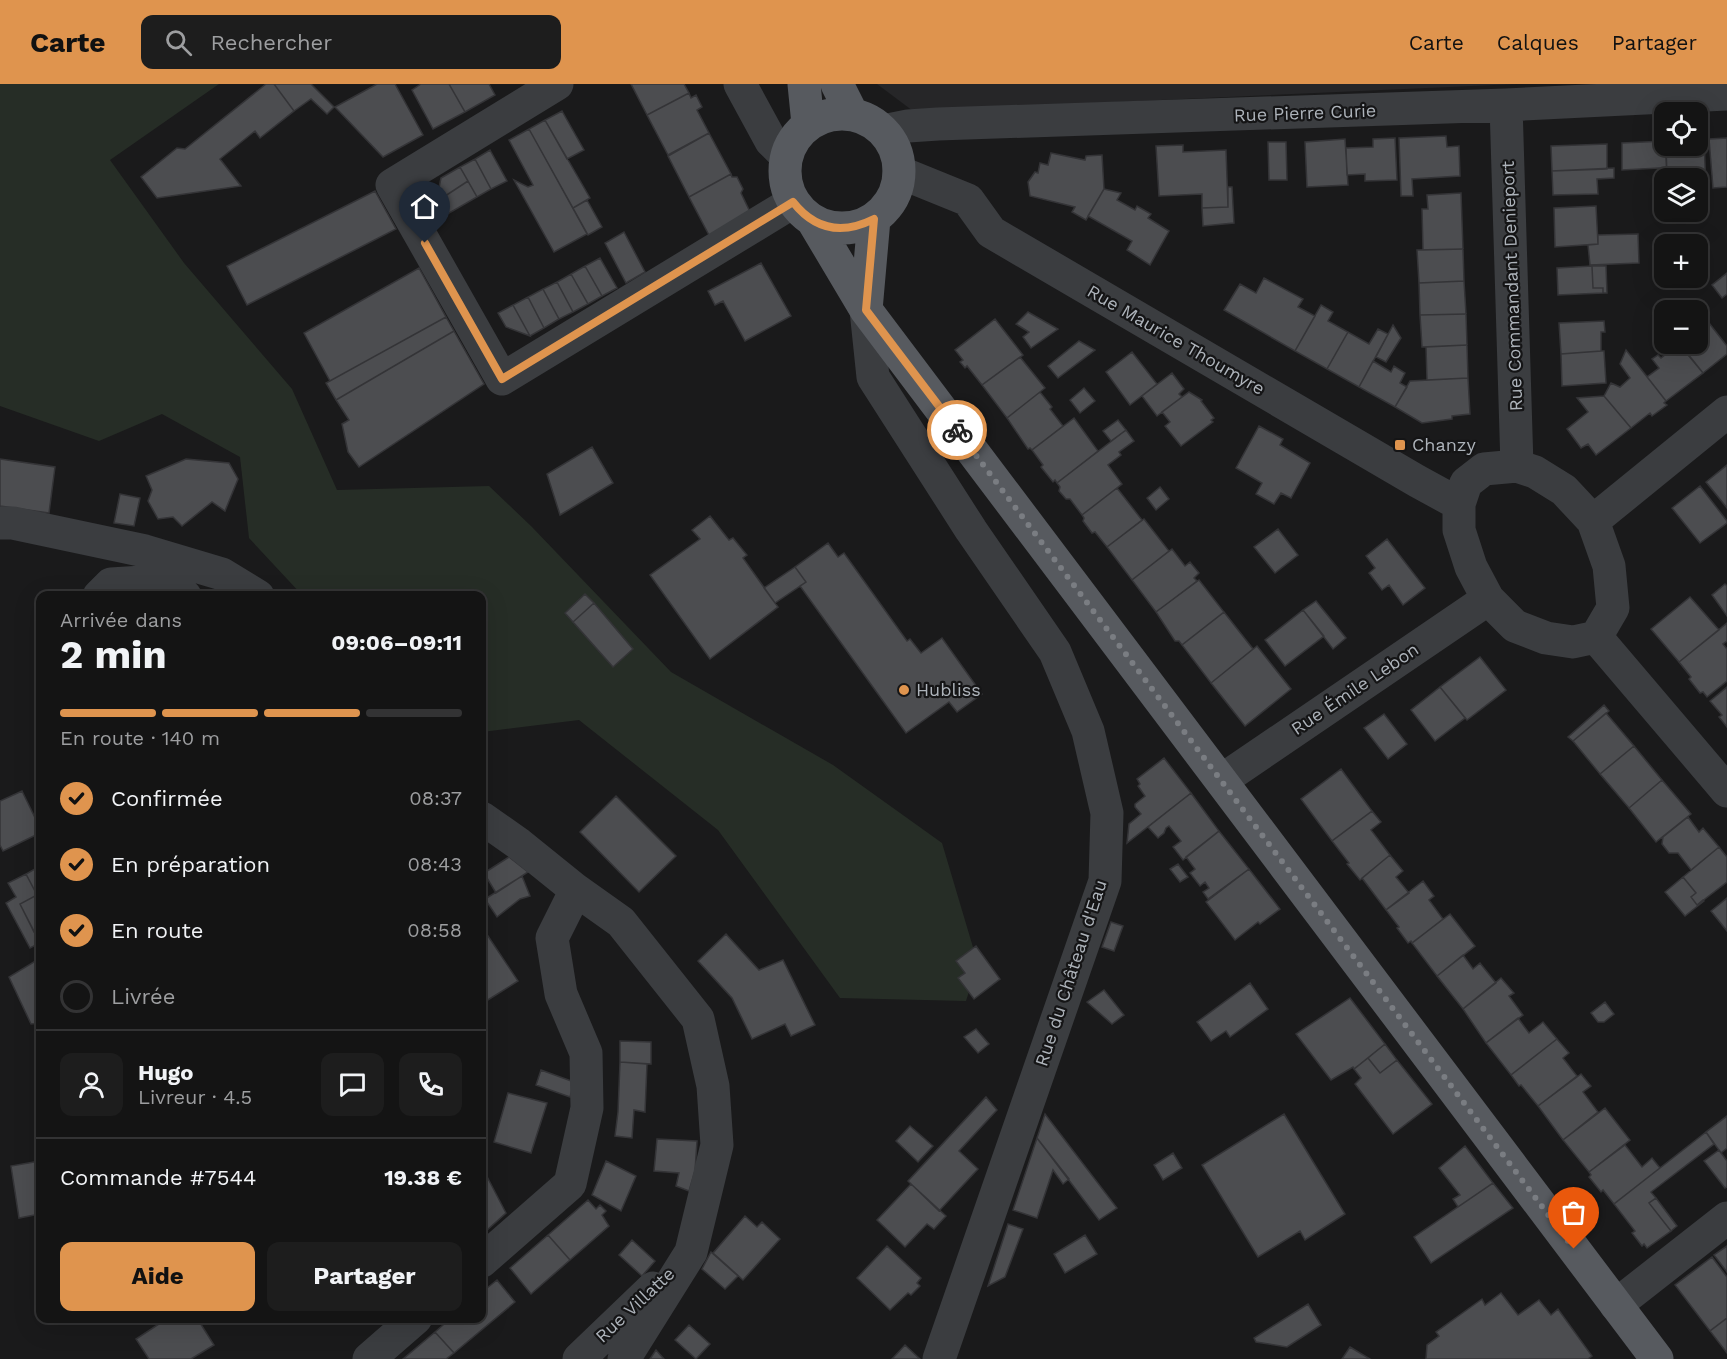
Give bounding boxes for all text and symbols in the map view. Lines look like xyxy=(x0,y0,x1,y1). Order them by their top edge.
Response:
search box xyxy=(141,15,561,69)
text: Carte xyxy=(30,26,105,59)
icon: search xyxy=(162,26,195,59)
text: Rechercher xyxy=(210,30,332,55)
text: Carte xyxy=(1409,30,1464,55)
text: Calques xyxy=(1497,30,1579,55)
text: Partager xyxy=(1612,30,1697,55)
street label: Rue Pierre Curie xyxy=(1233,100,1377,125)
map controls xyxy=(1654,102,1708,354)
button: locate xyxy=(1654,102,1708,156)
street label: Rue Commandant Denieport xyxy=(1497,160,1526,412)
button: layers xyxy=(1654,168,1708,222)
pin xyxy=(399,181,450,243)
icon: home xyxy=(408,190,441,223)
button: + xyxy=(1654,234,1708,288)
street label: Rue Maurice Thoumyre xyxy=(1084,280,1269,399)
button: − xyxy=(1654,300,1708,354)
courier xyxy=(927,400,987,460)
icon: bike xyxy=(941,414,974,447)
place label: Chanzy xyxy=(1412,434,1476,455)
marker: Chanzy xyxy=(1393,438,1407,452)
text: Arrivée dans xyxy=(60,608,182,632)
text: 09:06–09:11 xyxy=(331,630,462,655)
text: 2 min xyxy=(60,632,167,677)
street label: Rue Émile Lebon xyxy=(1287,638,1422,739)
place label: Hubliss xyxy=(916,679,981,700)
marker: Hubliss xyxy=(897,683,911,697)
text: En route · 140 m xyxy=(60,726,220,750)
icon: check xyxy=(60,782,93,815)
text: Confirmée xyxy=(111,786,223,811)
text: 08:37 xyxy=(409,786,462,810)
icon: check xyxy=(60,848,93,881)
text: En préparation xyxy=(111,852,270,877)
text: 08:43 xyxy=(407,852,462,876)
street label: Rue du Château d'Eau xyxy=(1030,877,1111,1069)
icon: check xyxy=(60,914,93,947)
text: En route xyxy=(111,918,203,943)
text: 08:58 xyxy=(407,918,462,942)
text: Livrée xyxy=(111,984,175,1009)
button: person xyxy=(60,1053,123,1116)
button: chat xyxy=(321,1053,384,1116)
button: phone xyxy=(399,1053,462,1116)
text: Hugo xyxy=(138,1060,193,1085)
text: Livreur · 4.5 xyxy=(138,1085,252,1109)
text: Commande #7544 xyxy=(60,1165,256,1190)
text: 19.38 € xyxy=(384,1165,462,1190)
pin xyxy=(1548,1187,1599,1249)
icon: bag xyxy=(1557,1196,1590,1229)
button: Aide xyxy=(60,1242,255,1311)
button: Partager xyxy=(267,1242,462,1311)
street label: Rue Villatte xyxy=(591,1263,679,1347)

